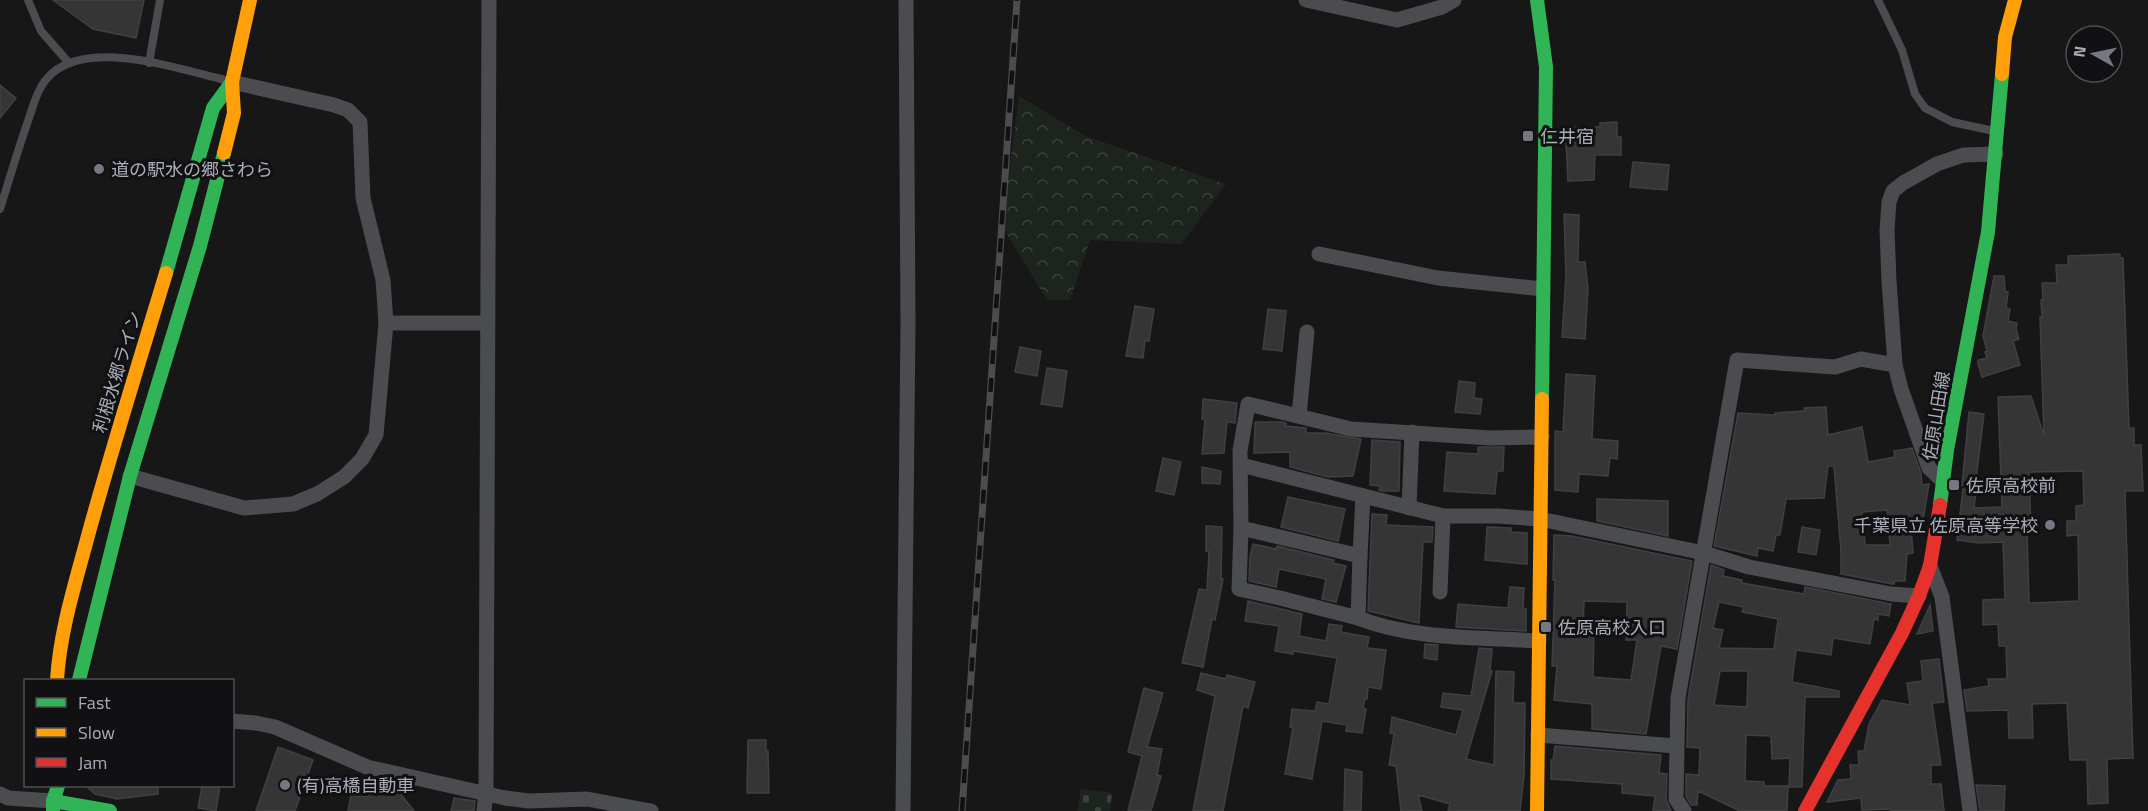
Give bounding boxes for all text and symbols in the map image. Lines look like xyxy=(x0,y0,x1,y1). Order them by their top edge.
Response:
north arrow xyxy=(2064,24,2124,84)
text: N xyxy=(2066,44,2092,59)
place label: 仁井宿 xyxy=(1540,123,1594,150)
marker: 仁井宿 xyxy=(1521,129,1535,143)
place label: 道の駅水の郷さわら xyxy=(111,156,273,183)
marker: 道の駅水の郷さわら xyxy=(92,162,106,176)
street label: 利根水郷ライン xyxy=(86,308,148,436)
street label: 佐原山田線 xyxy=(1916,369,1956,463)
place label: 佐原高校前 xyxy=(1966,472,2056,499)
marker: 佐原高校前 xyxy=(1947,478,1961,492)
place label: 千葉県立 佐原高等学校 xyxy=(1854,512,2038,539)
marker: 千葉県立 佐原高等学校 xyxy=(2043,518,2057,532)
place label: 佐原高校入口 xyxy=(1558,614,1666,641)
marker: 佐原高校入口 xyxy=(1539,620,1553,634)
legend xyxy=(24,679,234,787)
text: Fast xyxy=(78,689,111,716)
text: Slow xyxy=(78,719,115,746)
text: Jam xyxy=(78,749,107,776)
place label: (有)高橋自動車 xyxy=(297,772,415,799)
marker: (有)高橋自動車 xyxy=(278,778,292,792)

